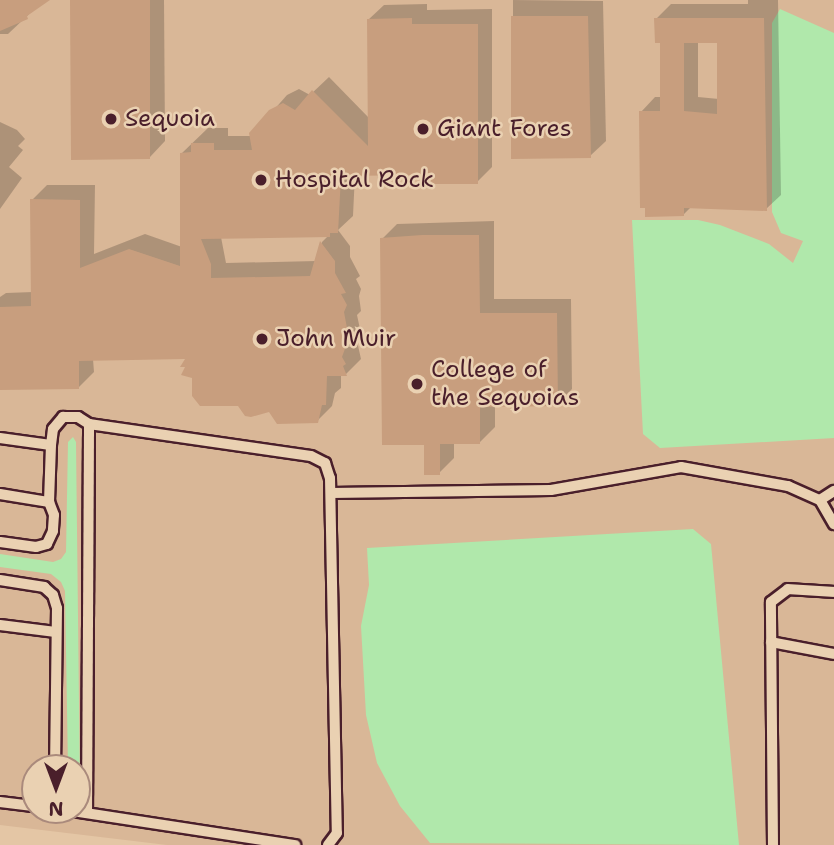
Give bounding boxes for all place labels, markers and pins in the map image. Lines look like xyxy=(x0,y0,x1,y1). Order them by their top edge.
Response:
place label: Sequoia xyxy=(125,105,215,133)
marker: Sequoia xyxy=(103,111,119,127)
place label: Giant Fores xyxy=(437,115,572,143)
marker: Giant Fores xyxy=(415,121,431,137)
place label: Hospital Rock xyxy=(275,166,434,194)
marker: Hospital Rock xyxy=(253,172,269,188)
place label: John Muir xyxy=(276,325,396,353)
marker: John Muir xyxy=(254,331,270,347)
place label: College of the Sequoias xyxy=(431,356,579,412)
marker: College of the Sequoias xyxy=(409,376,425,392)

